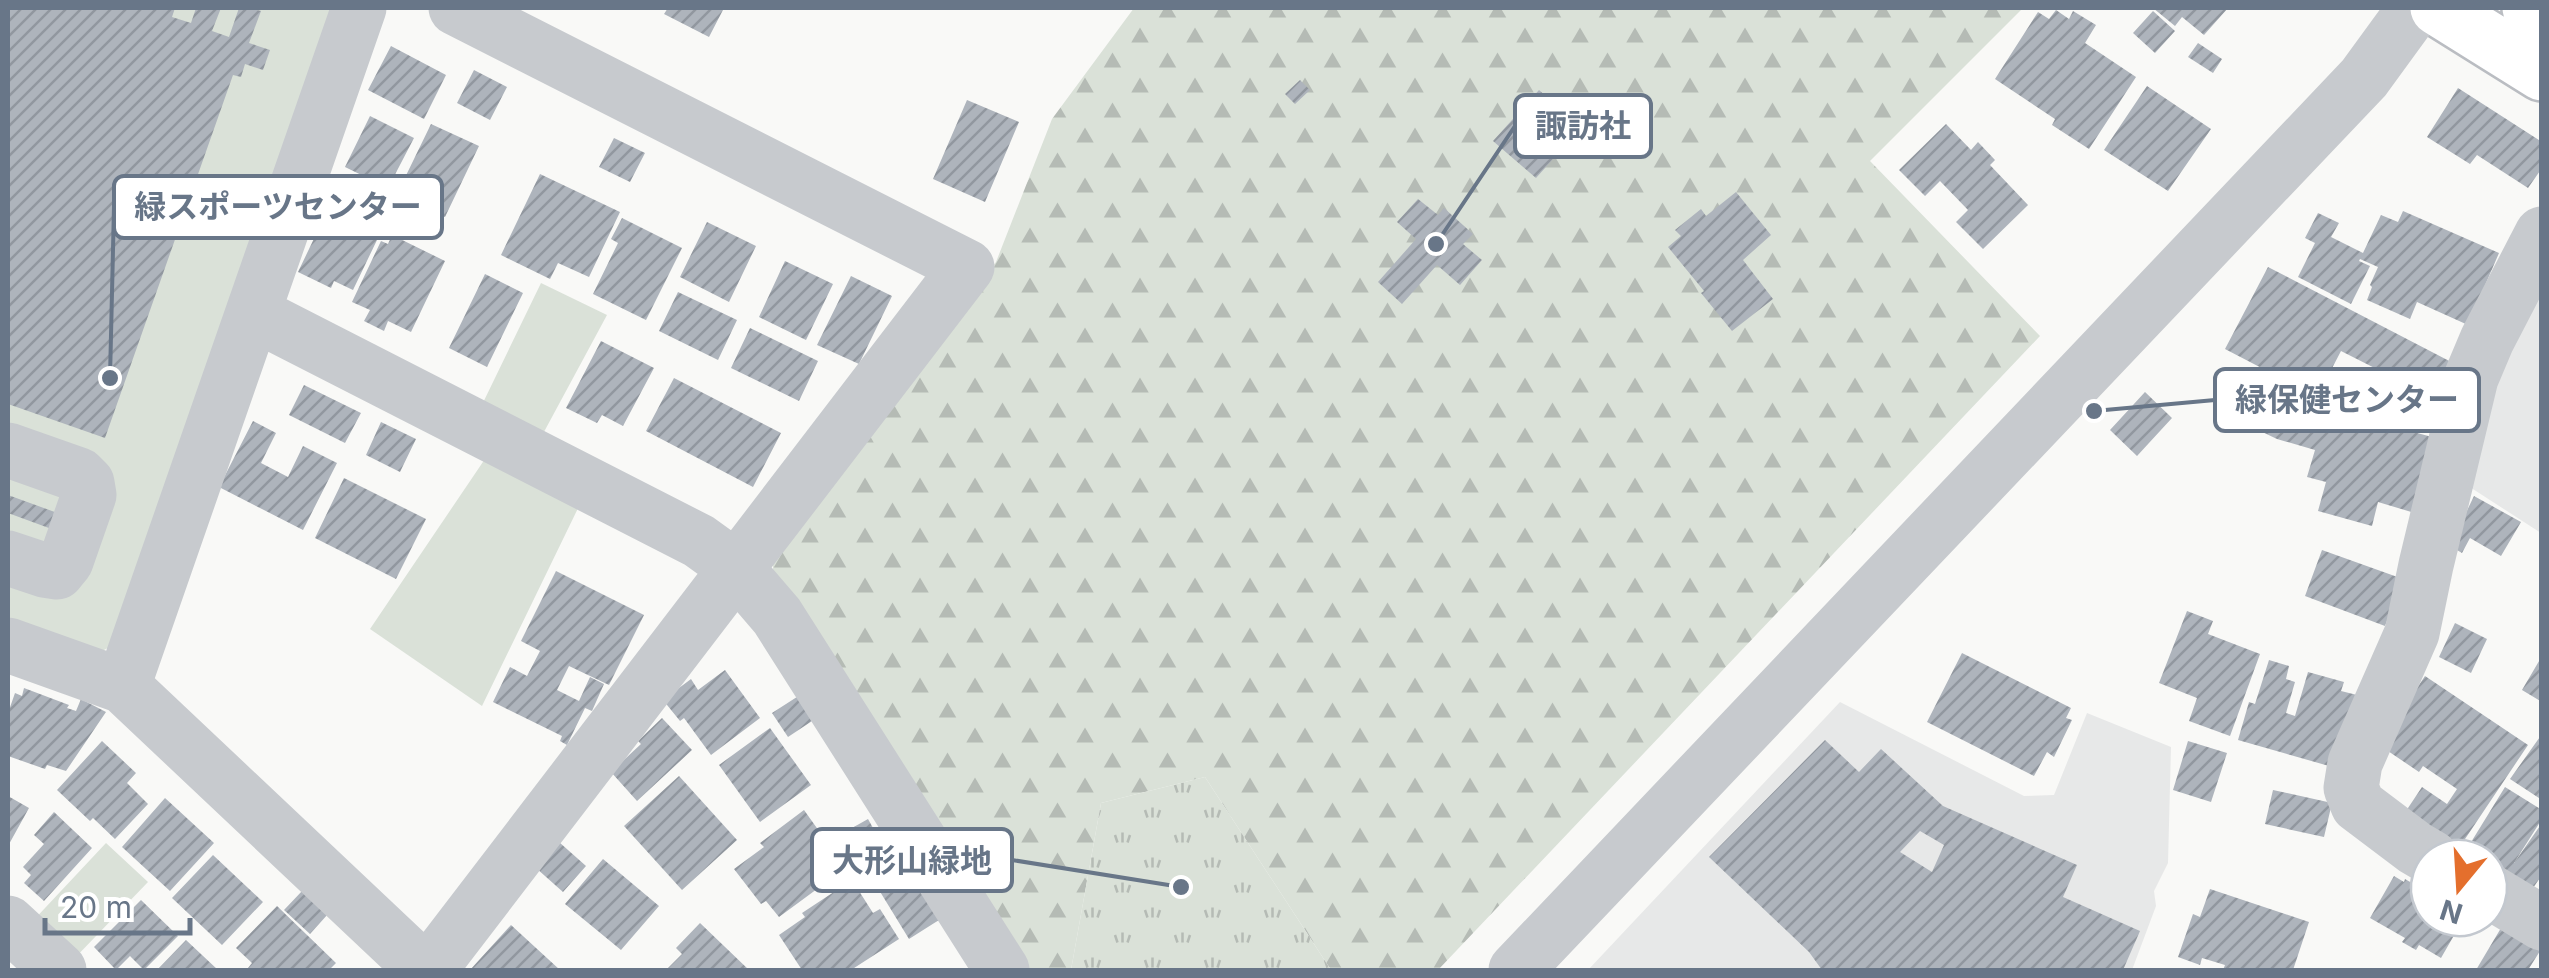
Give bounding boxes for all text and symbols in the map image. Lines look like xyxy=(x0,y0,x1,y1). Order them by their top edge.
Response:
callout: 諏訪社 xyxy=(1515,95,1651,157)
text: 諏訪社 xyxy=(1535,106,1631,145)
callout: 緑スポーツセンター xyxy=(114,176,442,238)
text: 緑スポーツセンター xyxy=(134,187,422,226)
callout: 緑保健センター xyxy=(2215,369,2479,431)
text: 緑保健センター xyxy=(2235,380,2459,419)
callout: 大形山緑地 xyxy=(812,829,1012,891)
north arrow xyxy=(2409,838,2509,938)
text: 大形山緑地 xyxy=(832,841,992,880)
scale bar xyxy=(45,873,190,935)
text: 20 m xyxy=(60,889,132,925)
text: N xyxy=(2436,892,2467,931)

